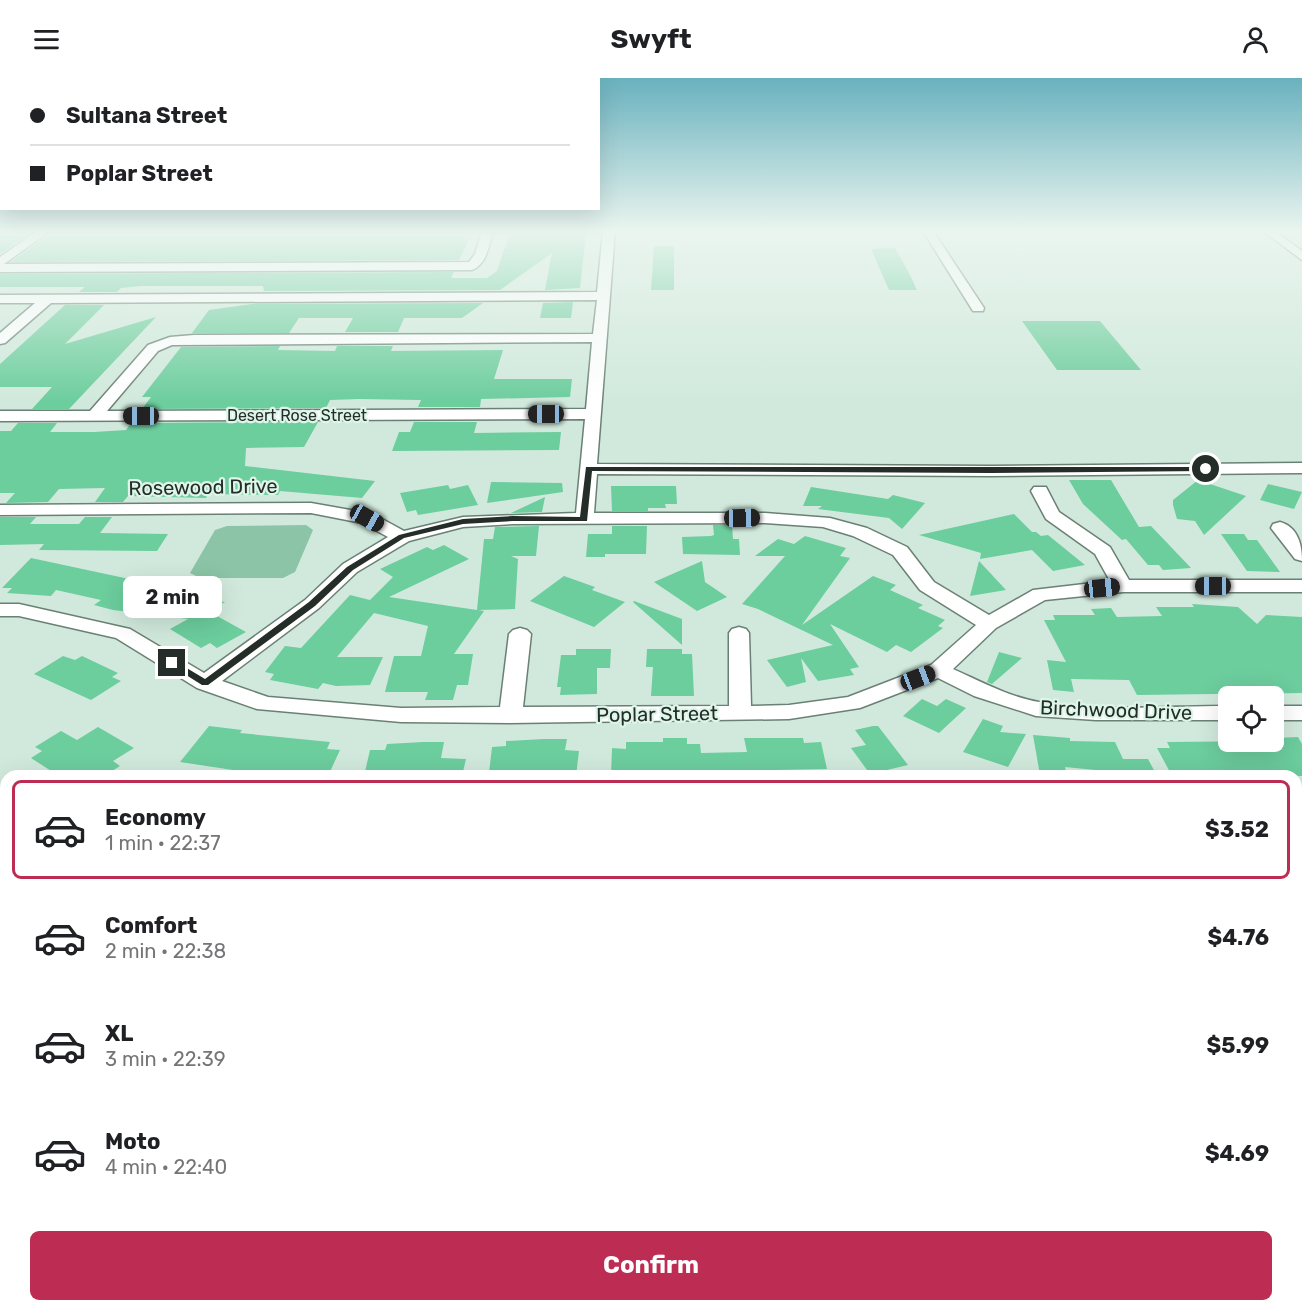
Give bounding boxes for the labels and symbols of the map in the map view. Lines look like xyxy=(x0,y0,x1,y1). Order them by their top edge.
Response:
car xyxy=(528,405,564,423)
street label: Desert Rose Street xyxy=(227,406,367,425)
car xyxy=(123,407,159,425)
route start xyxy=(1192,455,1219,482)
street label: Rosewood Drive xyxy=(128,474,278,500)
car xyxy=(347,501,387,535)
car xyxy=(724,509,760,527)
callout: 2 min xyxy=(122,576,222,618)
car xyxy=(1083,577,1121,599)
car xyxy=(1195,577,1231,595)
route end xyxy=(158,649,185,676)
car xyxy=(898,663,938,693)
street label: Birchwood Drive xyxy=(1039,695,1193,725)
street label: Poplar Street xyxy=(596,701,718,727)

